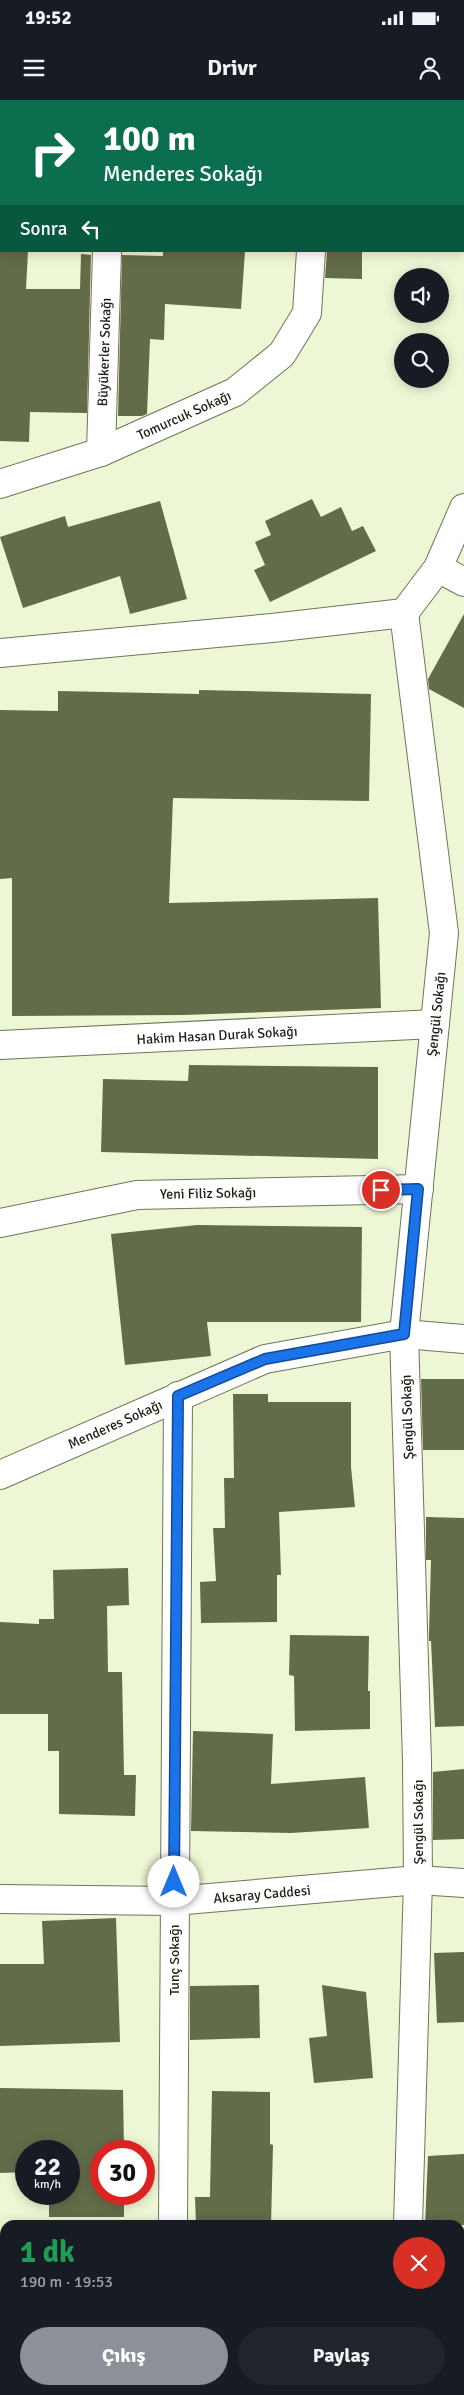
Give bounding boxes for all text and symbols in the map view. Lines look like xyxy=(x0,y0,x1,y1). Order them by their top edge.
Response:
text: 19:52 xyxy=(25,6,72,30)
icon: menu xyxy=(20,54,48,82)
text: Drivr xyxy=(207,54,257,81)
icon: person xyxy=(416,54,444,82)
text: 100 m xyxy=(103,117,196,160)
icon: right xyxy=(20,120,85,185)
text: Menderes Sokağı xyxy=(103,160,263,187)
icon: left xyxy=(77,215,105,243)
text: Sonra xyxy=(20,217,67,241)
map controls xyxy=(394,268,449,388)
button: sound xyxy=(394,268,449,323)
street label: Büyükerler Sokağı xyxy=(94,297,115,407)
button: search xyxy=(394,333,449,388)
street label: Tomurcuk Sokağı xyxy=(134,387,234,444)
street label: Şengül Sokağı xyxy=(424,971,449,1057)
street label: Hakim Hasan Durak Sokağı xyxy=(136,1023,298,1048)
pin xyxy=(360,1169,402,1211)
icon: arrive xyxy=(367,1176,395,1204)
street label: Yeni Filiz Sokağı xyxy=(160,1184,256,1203)
street label: Şengül Sokağı xyxy=(398,1374,417,1460)
street label: Menderes Sokağı xyxy=(65,1396,165,1453)
street label: Şengül Sokağı xyxy=(410,1780,427,1864)
position arrow xyxy=(147,1855,199,1907)
street label: Aksaray Caddesi xyxy=(213,1882,311,1907)
street label: Tunç Sokağı xyxy=(166,1924,183,1996)
speed limit sign: 30 xyxy=(90,2140,155,2205)
text: 22 xyxy=(34,2151,61,2182)
text: km/h xyxy=(34,2177,61,2192)
text: 1 dk xyxy=(20,2234,75,2271)
button: close xyxy=(393,2237,445,2289)
text: 190 m · 19:53 xyxy=(20,2272,113,2292)
button: Çıkış xyxy=(20,2327,228,2385)
button: Paylaş xyxy=(238,2327,445,2385)

